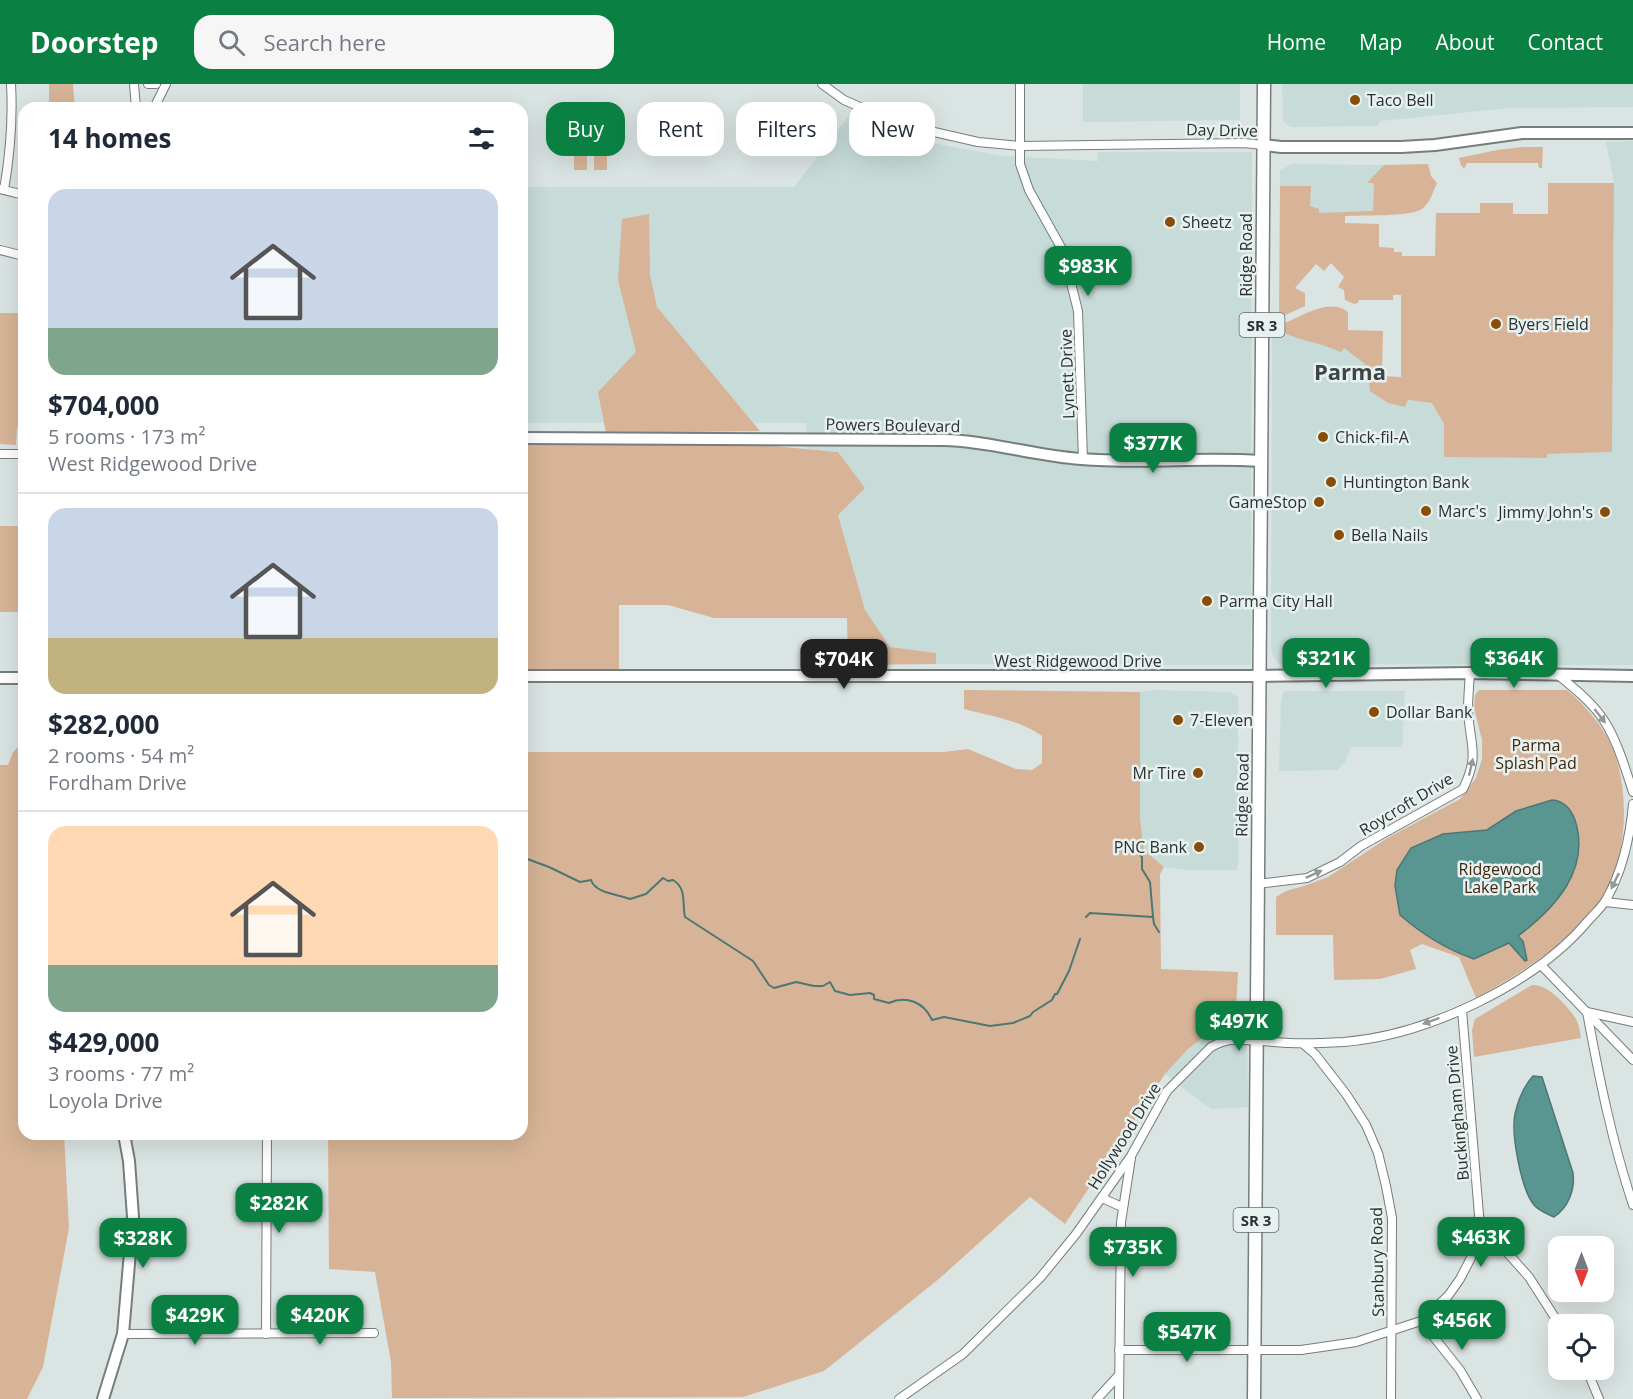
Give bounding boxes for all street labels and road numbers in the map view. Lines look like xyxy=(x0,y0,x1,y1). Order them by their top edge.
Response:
street label: Day Drive xyxy=(1186,118,1258,142)
street label: Ridge Road xyxy=(1235,213,1257,297)
road number: SR 3 xyxy=(1240,313,1284,337)
street label: Lynett Drive xyxy=(1054,329,1080,419)
street label: Powers Boulevard xyxy=(825,413,961,437)
street label: West Ridgewood Drive xyxy=(994,650,1162,672)
street label: Ridge Road xyxy=(1230,753,1254,837)
street label: Roycroft Drive xyxy=(1355,767,1457,841)
street label: Buckingham Drive xyxy=(1440,1044,1474,1181)
street label: Hollywood Drive xyxy=(1082,1078,1166,1194)
street label: Stanbury Road xyxy=(1365,1207,1389,1317)
road number: SR 3 xyxy=(1234,1208,1278,1232)

